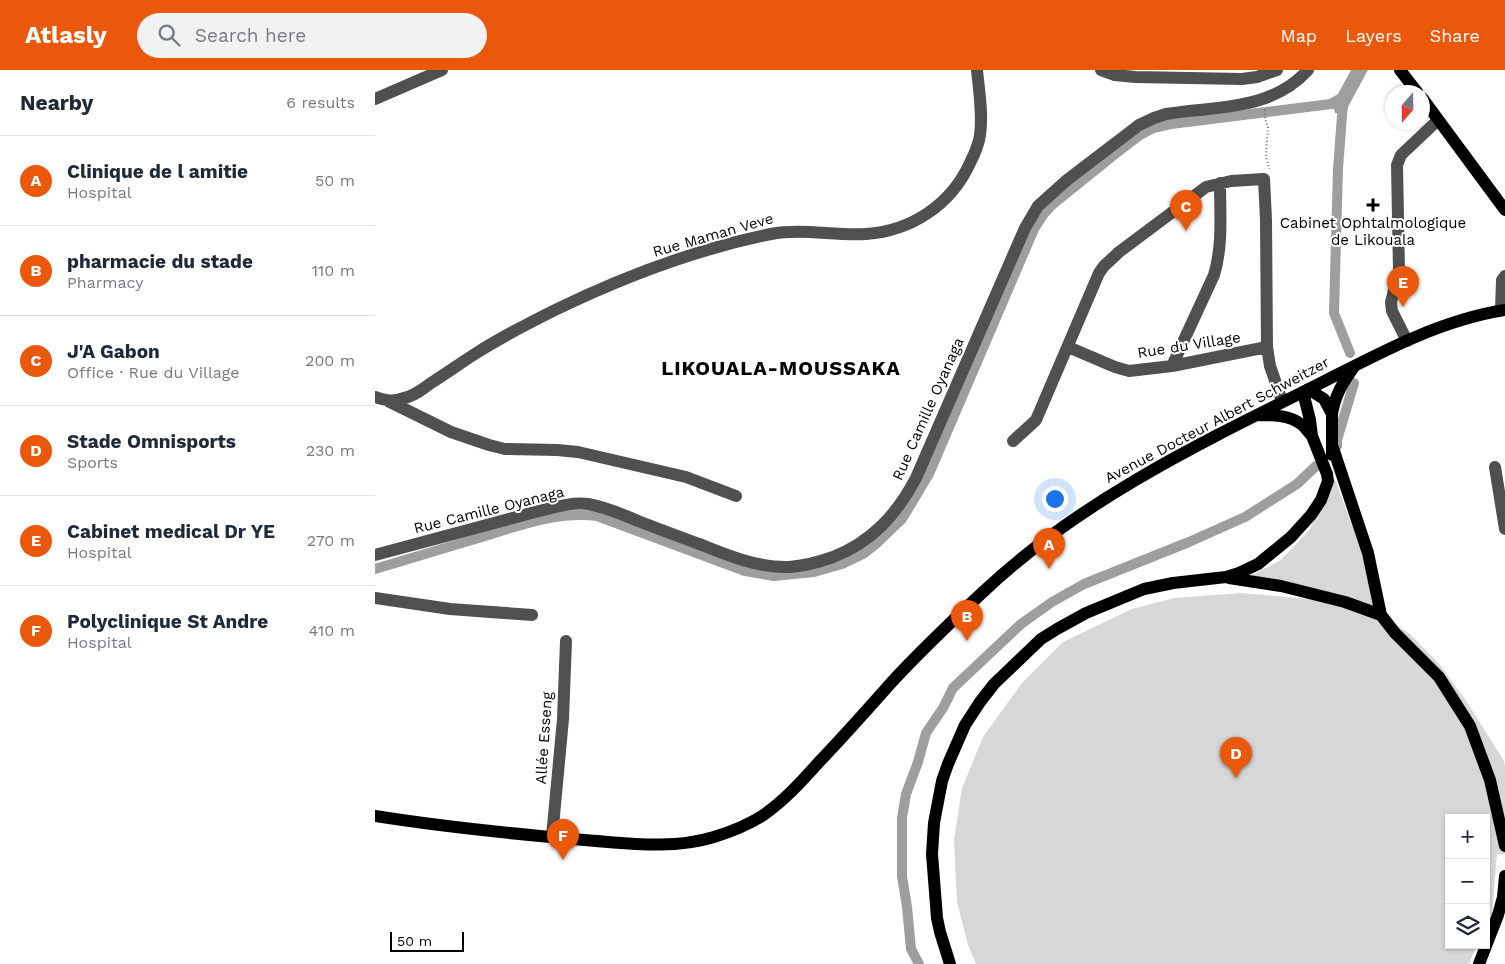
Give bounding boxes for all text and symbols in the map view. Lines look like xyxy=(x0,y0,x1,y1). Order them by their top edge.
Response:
search box xyxy=(137,13,487,58)
text: Atlasly xyxy=(25,21,107,49)
icon: search xyxy=(155,21,183,49)
text: Search here xyxy=(195,24,306,47)
text: Map xyxy=(1280,25,1317,46)
text: Layers xyxy=(1345,25,1402,46)
text: Share xyxy=(1430,25,1480,46)
north arrow xyxy=(1385,85,1430,130)
text: Nearby xyxy=(20,90,93,115)
text: 6 results xyxy=(286,93,355,112)
text: Clinique de l amitie xyxy=(67,160,248,183)
text: A xyxy=(31,171,41,190)
text: 50 m xyxy=(315,171,355,190)
text: Hospital xyxy=(67,183,132,202)
pin: C xyxy=(1170,190,1202,231)
marker: Cabinet Ophtalmologique de Likouala xyxy=(1366,198,1380,212)
street label: Rue Maman Veve xyxy=(651,209,775,261)
place label: Cabinet Ophtalmologique de Likouala xyxy=(1280,214,1466,249)
text: pharmacie du stade xyxy=(67,250,253,273)
text: B xyxy=(31,261,41,280)
text: 110 m xyxy=(312,261,355,280)
pin: E xyxy=(1387,266,1419,307)
text: Pharmacy xyxy=(67,273,143,292)
street label: Rue du Village xyxy=(1136,328,1242,362)
street label: Rue Camille Oyanaga xyxy=(888,334,968,483)
text: J'A Gabon xyxy=(67,340,160,363)
text: C xyxy=(31,351,41,370)
text: 200 m xyxy=(305,351,355,370)
street label: Avenue Docteur Albert Schweitzer xyxy=(1102,353,1332,487)
district label: LIKOUALA-MOUSSAKA xyxy=(661,356,901,380)
text: Office · Rue du Village xyxy=(67,363,240,382)
text: Stade Omnisports xyxy=(67,430,236,453)
text: D xyxy=(30,441,42,460)
text: 230 m xyxy=(306,441,355,460)
text: Sports xyxy=(67,453,118,472)
street label: Rue Camille Oyanaga xyxy=(412,482,567,537)
your location xyxy=(1042,486,1068,512)
text: Cabinet medical Dr YE xyxy=(67,520,275,543)
pin: A xyxy=(1033,528,1065,569)
text: E xyxy=(31,531,41,550)
text: 270 m xyxy=(307,531,355,550)
text: Hospital xyxy=(67,543,132,562)
pin: B xyxy=(951,600,983,641)
text: Polyclinique St Andre xyxy=(67,610,268,633)
text: F xyxy=(31,621,41,640)
text: 410 m xyxy=(309,621,355,640)
text: Hospital xyxy=(67,633,132,652)
street label: Allée Esseng xyxy=(532,691,556,785)
pin: D xyxy=(1220,737,1252,778)
map controls xyxy=(1445,814,1490,949)
button: + xyxy=(1445,814,1490,859)
pin: F xyxy=(547,819,579,860)
button: − xyxy=(1445,859,1490,904)
button: layers xyxy=(1445,904,1490,949)
scale bar xyxy=(390,929,464,952)
text: 50 m xyxy=(397,933,432,949)

